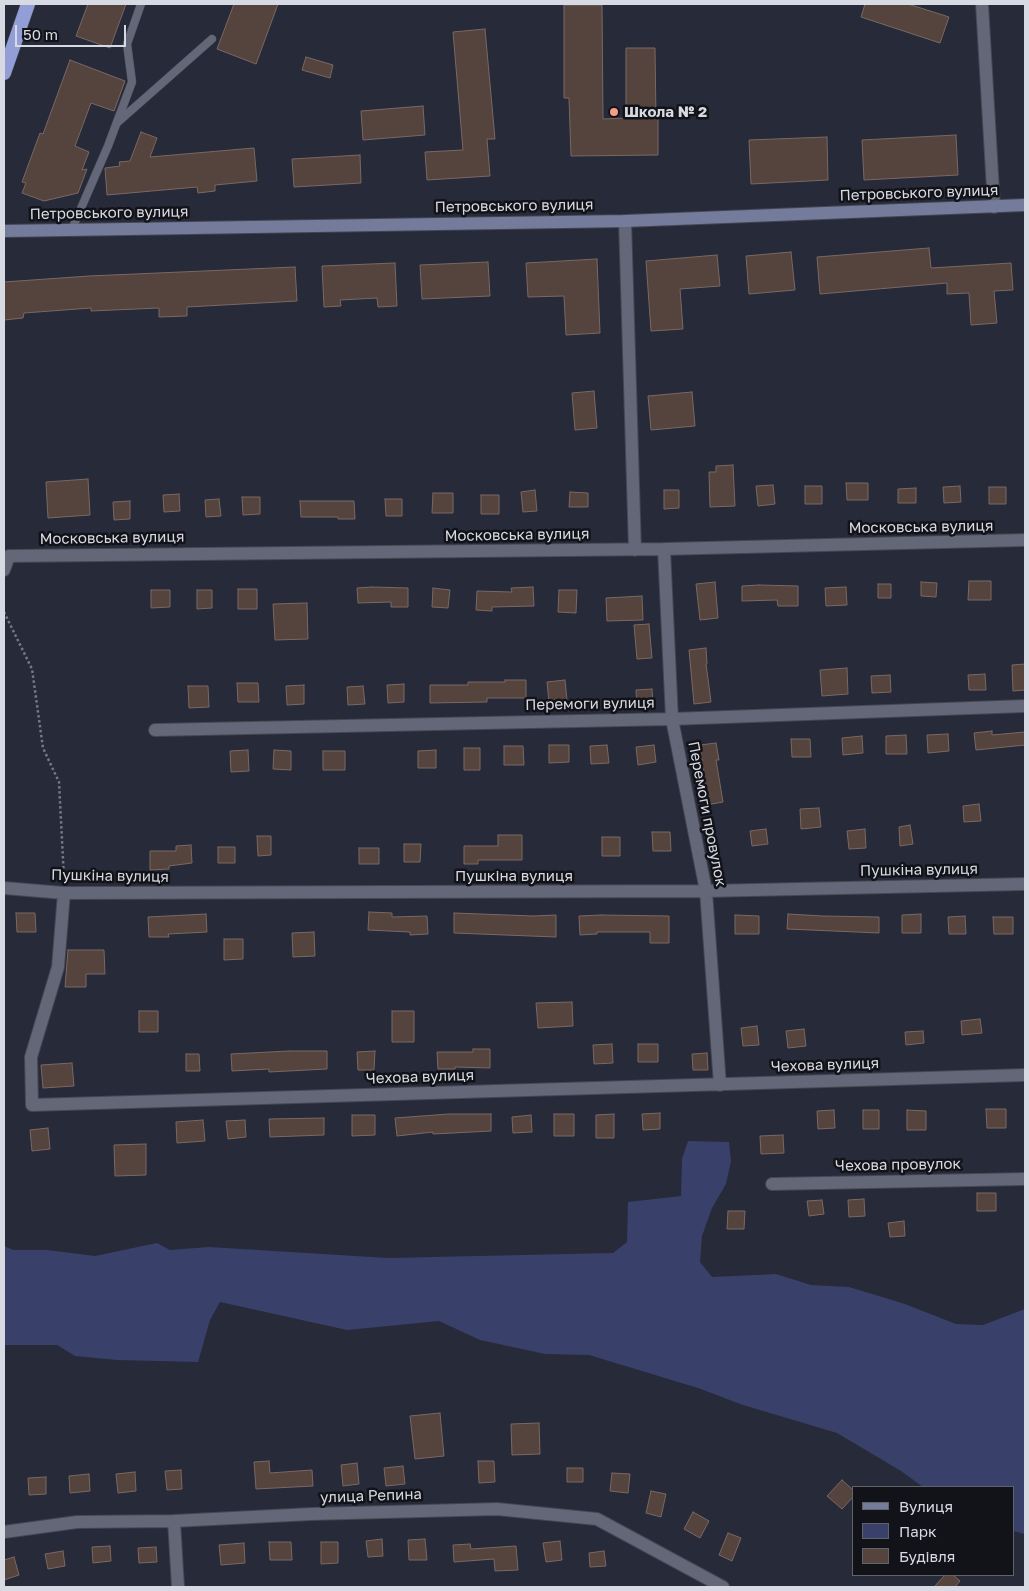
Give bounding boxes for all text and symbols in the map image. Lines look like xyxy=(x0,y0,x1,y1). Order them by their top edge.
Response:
scale bar xyxy=(18,15,129,47)
text: 50 m xyxy=(23,25,58,43)
place label: Школа № 2 xyxy=(624,103,707,121)
marker: Школа № 2 xyxy=(608,106,620,118)
street label: Петровського вулиця xyxy=(839,181,999,205)
street label: Петровського вулиця xyxy=(434,196,594,216)
street label: Петровського вулиця xyxy=(29,203,189,223)
street label: Московська вулиця xyxy=(848,517,994,537)
street label: Московська вулиця xyxy=(444,525,590,545)
street label: Московська вулиця xyxy=(39,528,185,548)
street label: Перемоги вулиця xyxy=(525,694,655,714)
street label: Перемоги провулок xyxy=(684,740,730,888)
street label: Пушкіна вулиця xyxy=(860,860,978,880)
street label: Пушкіна вулиця xyxy=(51,866,169,886)
street label: Пушкіна вулиця xyxy=(455,867,573,885)
street label: Чехова вулиця xyxy=(771,1054,879,1076)
street label: Чехова вулиця xyxy=(366,1066,474,1088)
street label: Чехова провулок xyxy=(835,1155,961,1175)
street label: улица Репина xyxy=(320,1485,422,1507)
legend xyxy=(852,1486,1014,1576)
text: Вулиця xyxy=(899,1497,953,1515)
text: Парк xyxy=(899,1522,937,1540)
text: Будівля xyxy=(899,1547,955,1565)

